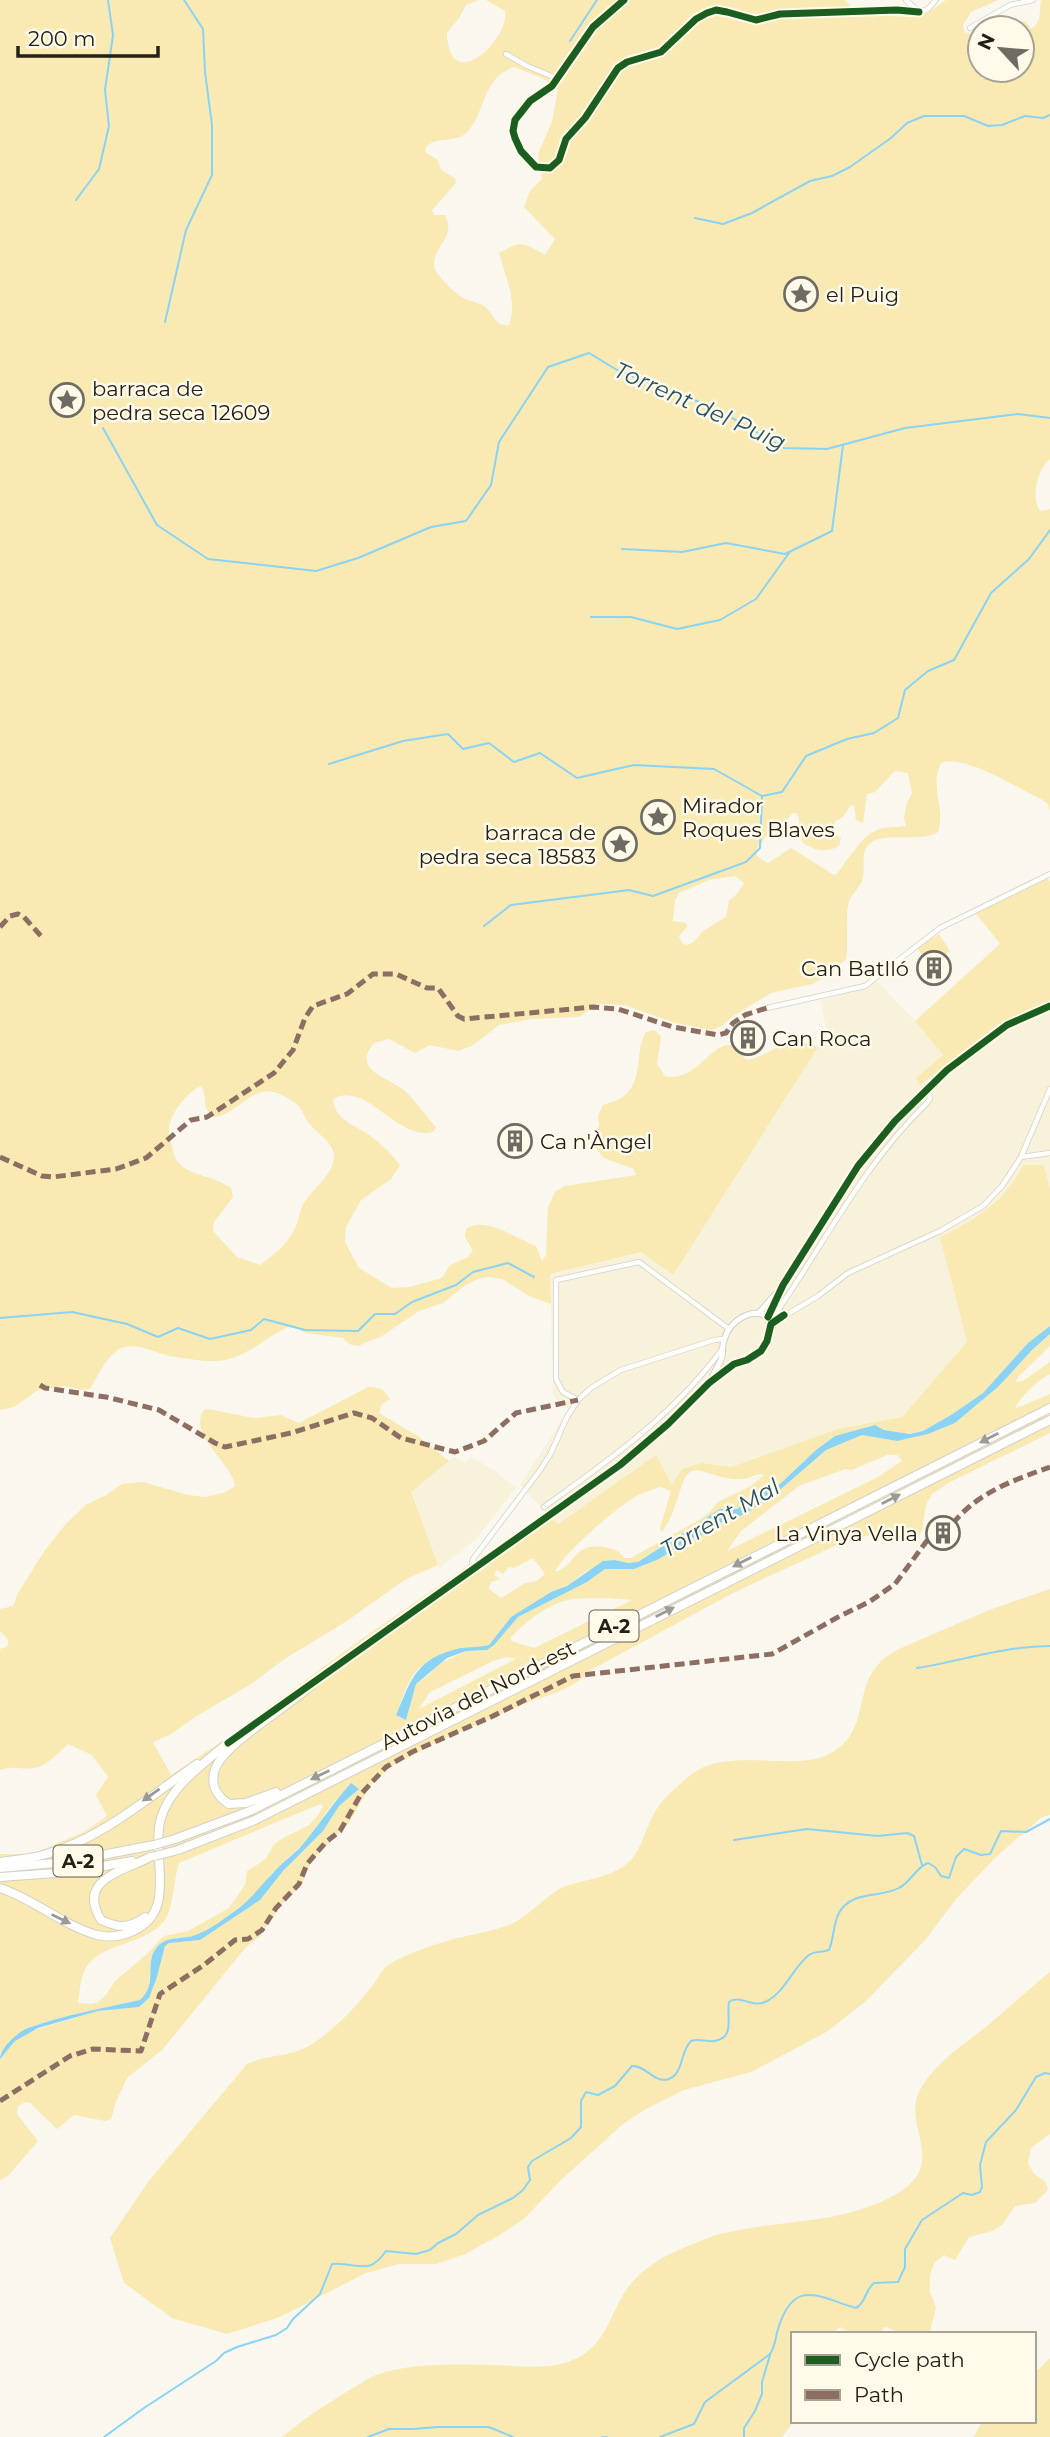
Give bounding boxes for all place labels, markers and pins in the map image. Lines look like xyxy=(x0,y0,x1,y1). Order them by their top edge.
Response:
place icon: el Puig xyxy=(782,275,820,313)
place label: el Puig xyxy=(826,282,899,307)
place label: barraca de pedra seca 12609 xyxy=(92,376,270,425)
place icon: barraca de pedra seca 12609 xyxy=(48,381,86,419)
place label: Mirador Roques Blaves xyxy=(682,793,835,842)
place icon: Mirador Roques Blaves xyxy=(639,798,677,836)
place label: barraca de pedra seca 18583 xyxy=(419,820,596,869)
place icon: barraca de pedra seca 18583 xyxy=(601,825,639,863)
building icon: Can Batlló xyxy=(915,949,953,987)
place label: Can Batlló xyxy=(801,956,909,981)
building icon: Can Roca xyxy=(729,1019,767,1057)
place label: Can Roca xyxy=(772,1026,871,1051)
building icon: Ca n'Àngel xyxy=(496,1122,534,1160)
place label: Ca n'Àngel xyxy=(540,1129,652,1154)
building icon: La Vinya Vella xyxy=(924,1514,962,1552)
place label: La Vinya Vella xyxy=(775,1521,918,1546)

